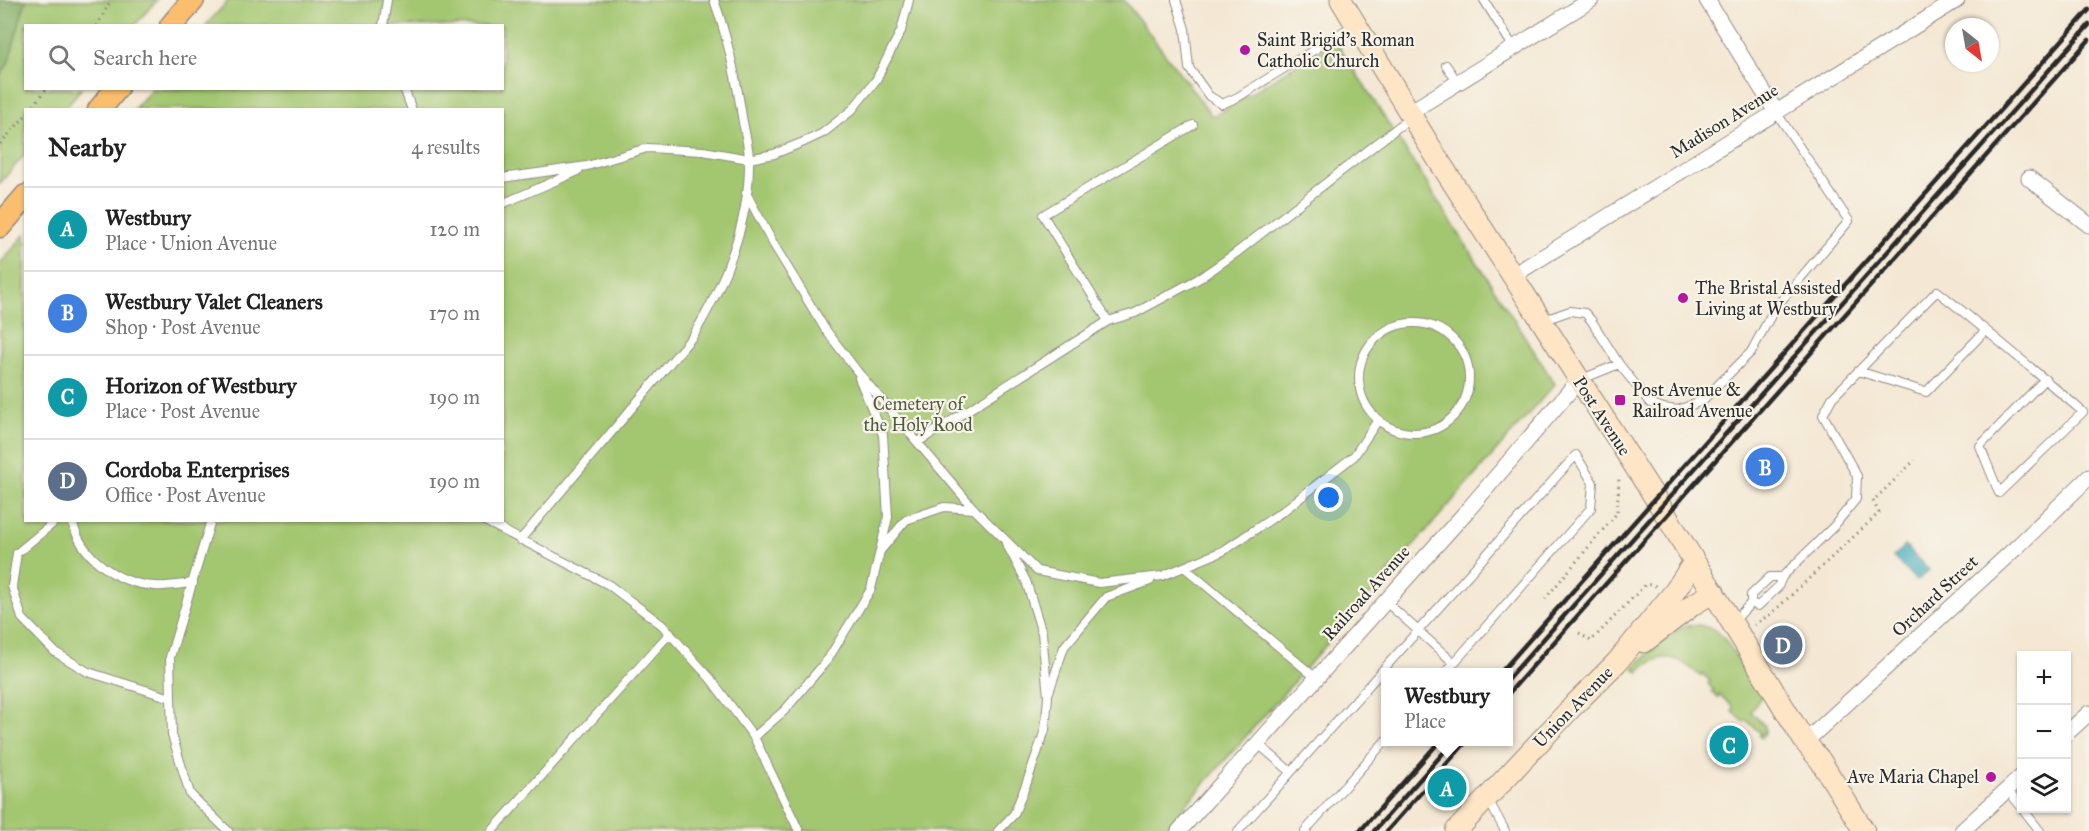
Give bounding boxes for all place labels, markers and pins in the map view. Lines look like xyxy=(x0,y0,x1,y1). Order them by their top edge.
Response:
place label: Saint Brigid's Roman Catholic Church xyxy=(1257,29,1415,72)
marker: Saint Brigid's Roman Catholic Church xyxy=(1238,43,1252,57)
place label: The Bristal Assisted Living at Westbury xyxy=(1695,277,1841,321)
marker: The Bristal Assisted Living at Westbury xyxy=(1676,291,1690,305)
place label: Post Avenue & Railroad Avenue xyxy=(1632,379,1753,422)
marker: Post Avenue & Railroad Avenue xyxy=(1613,393,1627,407)
pin: B xyxy=(1746,444,1784,490)
pin: D xyxy=(1764,622,1802,668)
pin: C xyxy=(1710,722,1748,768)
pin: A xyxy=(1428,766,1466,810)
place label: Ave Maria Chapel xyxy=(1846,766,1979,788)
marker: Ave Maria Chapel xyxy=(1984,770,1998,784)

